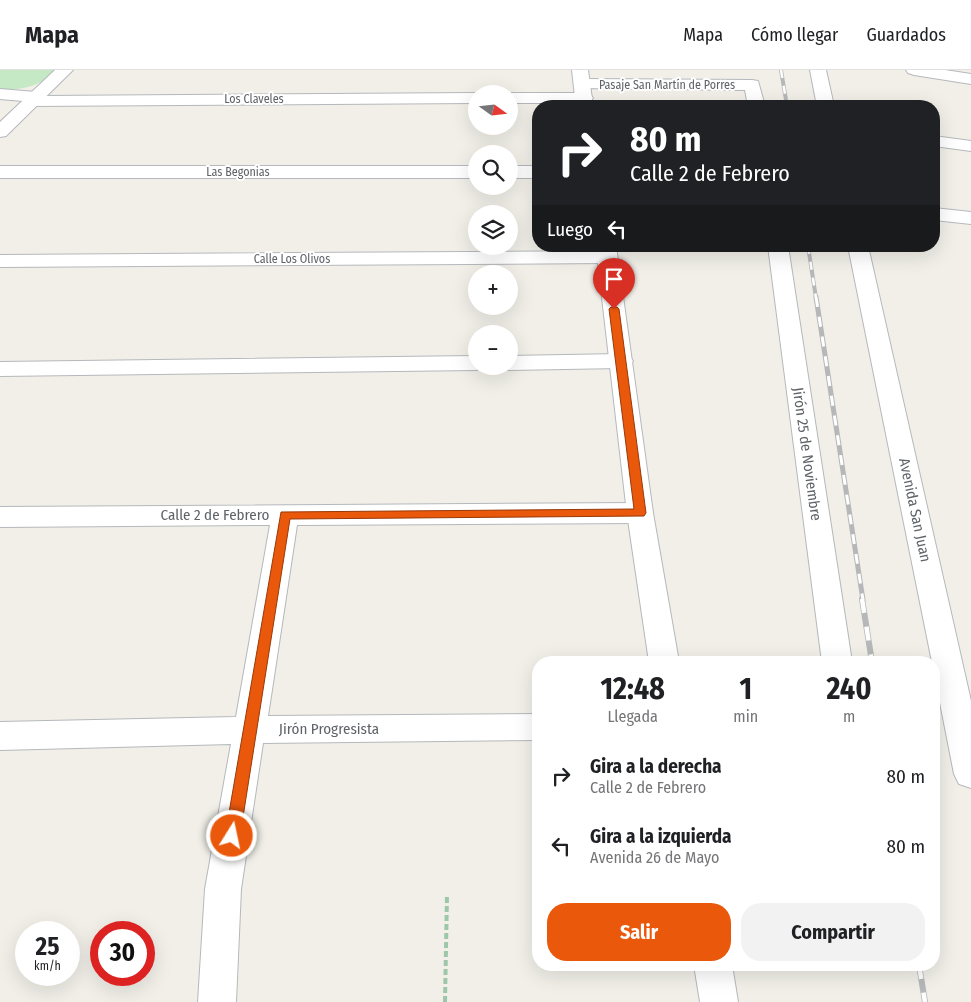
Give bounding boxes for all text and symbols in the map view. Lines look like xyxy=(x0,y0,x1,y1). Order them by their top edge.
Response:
text: Mapa xyxy=(25,21,79,49)
text: Mapa xyxy=(683,24,723,46)
text: Cómo llegar xyxy=(751,24,838,46)
text: Guardados xyxy=(866,24,946,46)
street label: Pasaje San Martín de Porres xyxy=(599,78,735,92)
north arrow xyxy=(468,85,518,135)
map controls xyxy=(468,85,518,375)
street label: Los Claveles xyxy=(224,92,284,106)
text: 80 m xyxy=(630,118,702,160)
icon: right xyxy=(547,120,612,185)
button: search xyxy=(468,145,518,195)
text: Calle 2 de Febrero xyxy=(630,160,790,187)
street label: Las Begonias xyxy=(206,165,270,179)
button: layers xyxy=(468,205,518,255)
icon: left xyxy=(603,215,631,243)
text: Luego xyxy=(547,218,593,241)
street label: Calle Los Olivos xyxy=(254,252,330,266)
pin xyxy=(593,258,635,309)
button: + xyxy=(468,265,518,315)
icon: arrive xyxy=(600,265,628,293)
button: − xyxy=(468,325,518,375)
street label: Jirón 25 de Noviembre xyxy=(789,386,825,522)
street label: Avenida San Juan xyxy=(895,456,935,564)
street label: Calle 2 de Febrero xyxy=(161,506,270,524)
text: 12:48 xyxy=(600,671,665,707)
text: 1 xyxy=(739,671,752,707)
text: 240 xyxy=(827,671,872,707)
text: Llegada xyxy=(607,707,658,726)
text: min xyxy=(733,707,758,726)
text: m xyxy=(843,707,855,726)
street label: Jirón Progresista xyxy=(279,720,379,738)
text: Gira a la derecha xyxy=(590,755,722,778)
icon: right xyxy=(547,762,575,790)
text: 80 m xyxy=(887,765,925,788)
text: Calle 2 de Febrero xyxy=(590,778,706,797)
position arrow xyxy=(205,809,257,861)
text: Gira a la izquierda xyxy=(590,825,732,848)
icon: left xyxy=(547,832,575,860)
text: 80 m xyxy=(887,835,925,858)
text: Avenida 26 de Mayo xyxy=(590,848,719,867)
button: Salir xyxy=(547,903,731,961)
button: Compartir xyxy=(741,903,925,961)
speed limit sign: 30 xyxy=(90,921,155,986)
text: 25 xyxy=(36,932,59,962)
text: km/h xyxy=(34,959,61,973)

